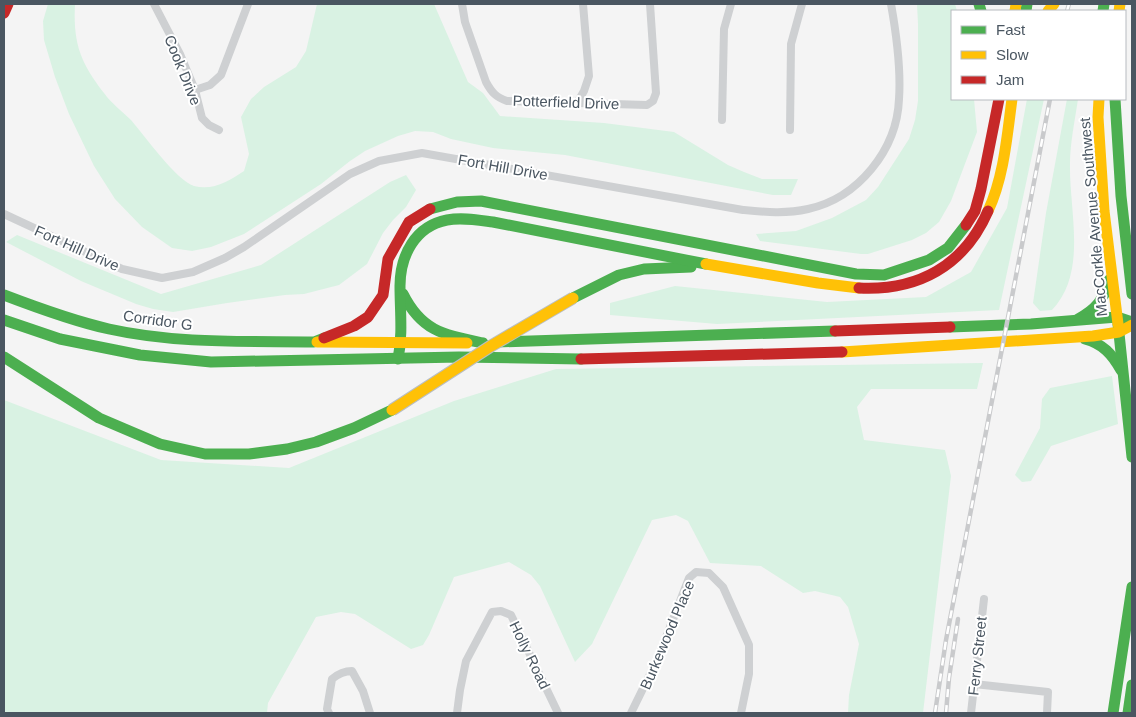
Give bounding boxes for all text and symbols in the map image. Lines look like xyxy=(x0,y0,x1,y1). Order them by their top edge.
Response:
legend xyxy=(951,10,1126,100)
text: Fast xyxy=(996,21,1026,38)
street label: Cook Drive xyxy=(161,32,205,108)
text: Slow xyxy=(996,46,1029,63)
text: Jam xyxy=(996,71,1024,88)
street label: Potterfield Drive xyxy=(512,92,620,112)
street label: MacCorkle Avenue Southwest xyxy=(1076,116,1110,317)
street label: Fort Hill Drive xyxy=(457,151,549,183)
street label: Fort Hill Drive xyxy=(32,222,122,274)
street label: Corridor G xyxy=(122,307,194,333)
street label: Burkewood Place xyxy=(636,578,698,692)
street label: Ferry Street xyxy=(964,615,990,696)
street label: Holly Road xyxy=(506,618,554,692)

